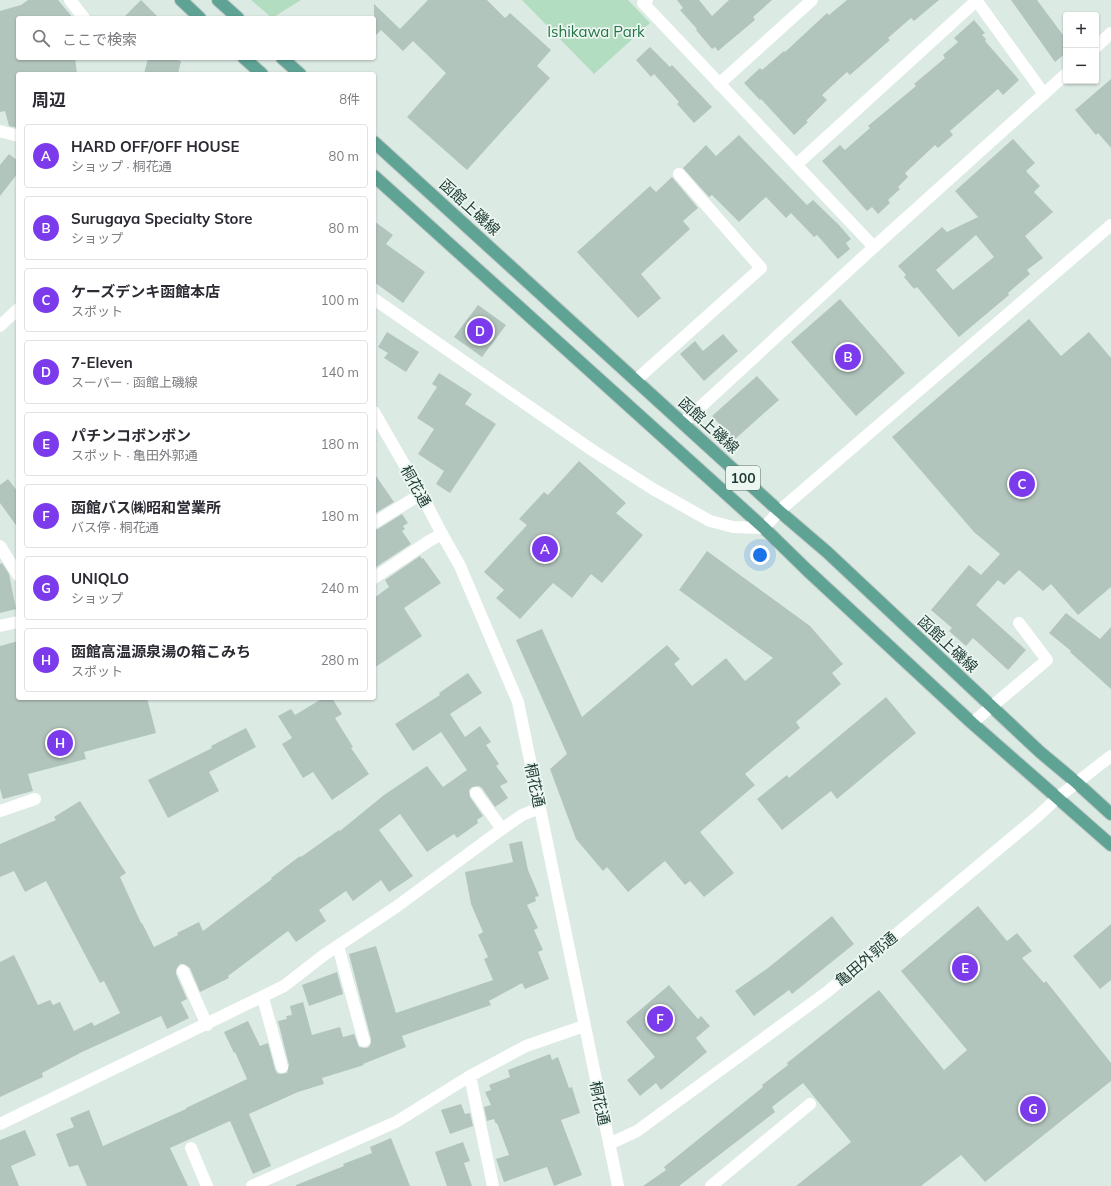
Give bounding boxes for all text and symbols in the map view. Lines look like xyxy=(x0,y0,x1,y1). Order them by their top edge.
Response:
map controls xyxy=(1063,12,1099,84)
button: + xyxy=(1063,12,1099,48)
search box xyxy=(16,16,376,60)
park label: Ishikawa Park xyxy=(547,22,645,41)
icon: search xyxy=(30,27,52,49)
text: ここで検索 xyxy=(62,30,137,49)
button: − xyxy=(1063,48,1099,84)
text: 周辺 xyxy=(32,89,66,110)
text: 8件 xyxy=(339,91,360,107)
text: HARD OFF/OFF HOUSE xyxy=(71,137,239,156)
text: A xyxy=(41,148,51,164)
text: 80 m xyxy=(329,148,359,164)
text: ショップ · 桐花通 xyxy=(71,158,172,174)
street label: 函館上磯線 xyxy=(436,175,504,239)
text: Surugaya Specialty Store xyxy=(71,209,252,228)
text: B xyxy=(42,220,50,236)
text: 80 m xyxy=(329,220,359,236)
text: ショップ xyxy=(71,230,123,246)
text: ケーズデンキ函館本店 xyxy=(71,282,220,301)
text: C xyxy=(42,292,50,308)
text: 100 m xyxy=(321,292,359,308)
text: スポット xyxy=(71,303,123,319)
pin: D xyxy=(467,316,493,346)
pin: B xyxy=(835,342,861,372)
text: 7-Eleven xyxy=(71,353,133,372)
text: D xyxy=(41,364,51,380)
text: 140 m xyxy=(321,364,359,380)
text: スーパー · 函館上磯線 xyxy=(71,374,198,390)
street label: 函館上磯線 xyxy=(675,393,743,457)
text: パチンコボンボン xyxy=(71,426,191,445)
text: E xyxy=(42,436,50,452)
text: 180 m xyxy=(321,436,359,452)
text: スポット · 亀田外郭通 xyxy=(71,447,198,463)
street label: 桐花通 xyxy=(397,462,435,510)
road number: 100 xyxy=(726,466,760,490)
pin: C xyxy=(1009,469,1035,499)
text: 函館バス㈱昭和営業所 xyxy=(71,498,221,517)
text: F xyxy=(42,508,50,524)
text: 180 m xyxy=(321,508,359,524)
text: バス停 · 桐花通 xyxy=(71,519,159,535)
pin: A xyxy=(532,534,558,564)
your location xyxy=(750,545,770,565)
text: UNIQLO xyxy=(71,569,129,588)
text: G xyxy=(41,580,51,596)
text: 240 m xyxy=(321,580,359,596)
text: ショップ xyxy=(71,590,123,606)
street label: 函館上磯線 xyxy=(914,611,982,677)
text: 函館高温源泉湯の箱こみち xyxy=(71,642,251,661)
text: H xyxy=(41,652,51,668)
text: 280 m xyxy=(321,652,359,668)
text: スポット xyxy=(71,663,123,679)
pin: H xyxy=(47,728,73,758)
street label: 桐花通 xyxy=(521,761,549,809)
street label: 亀田外郭通 xyxy=(831,928,901,990)
pin: E xyxy=(952,953,978,983)
pin: F xyxy=(647,1004,673,1034)
street label: 桐花通 xyxy=(586,1079,614,1127)
pin: G xyxy=(1020,1094,1046,1124)

